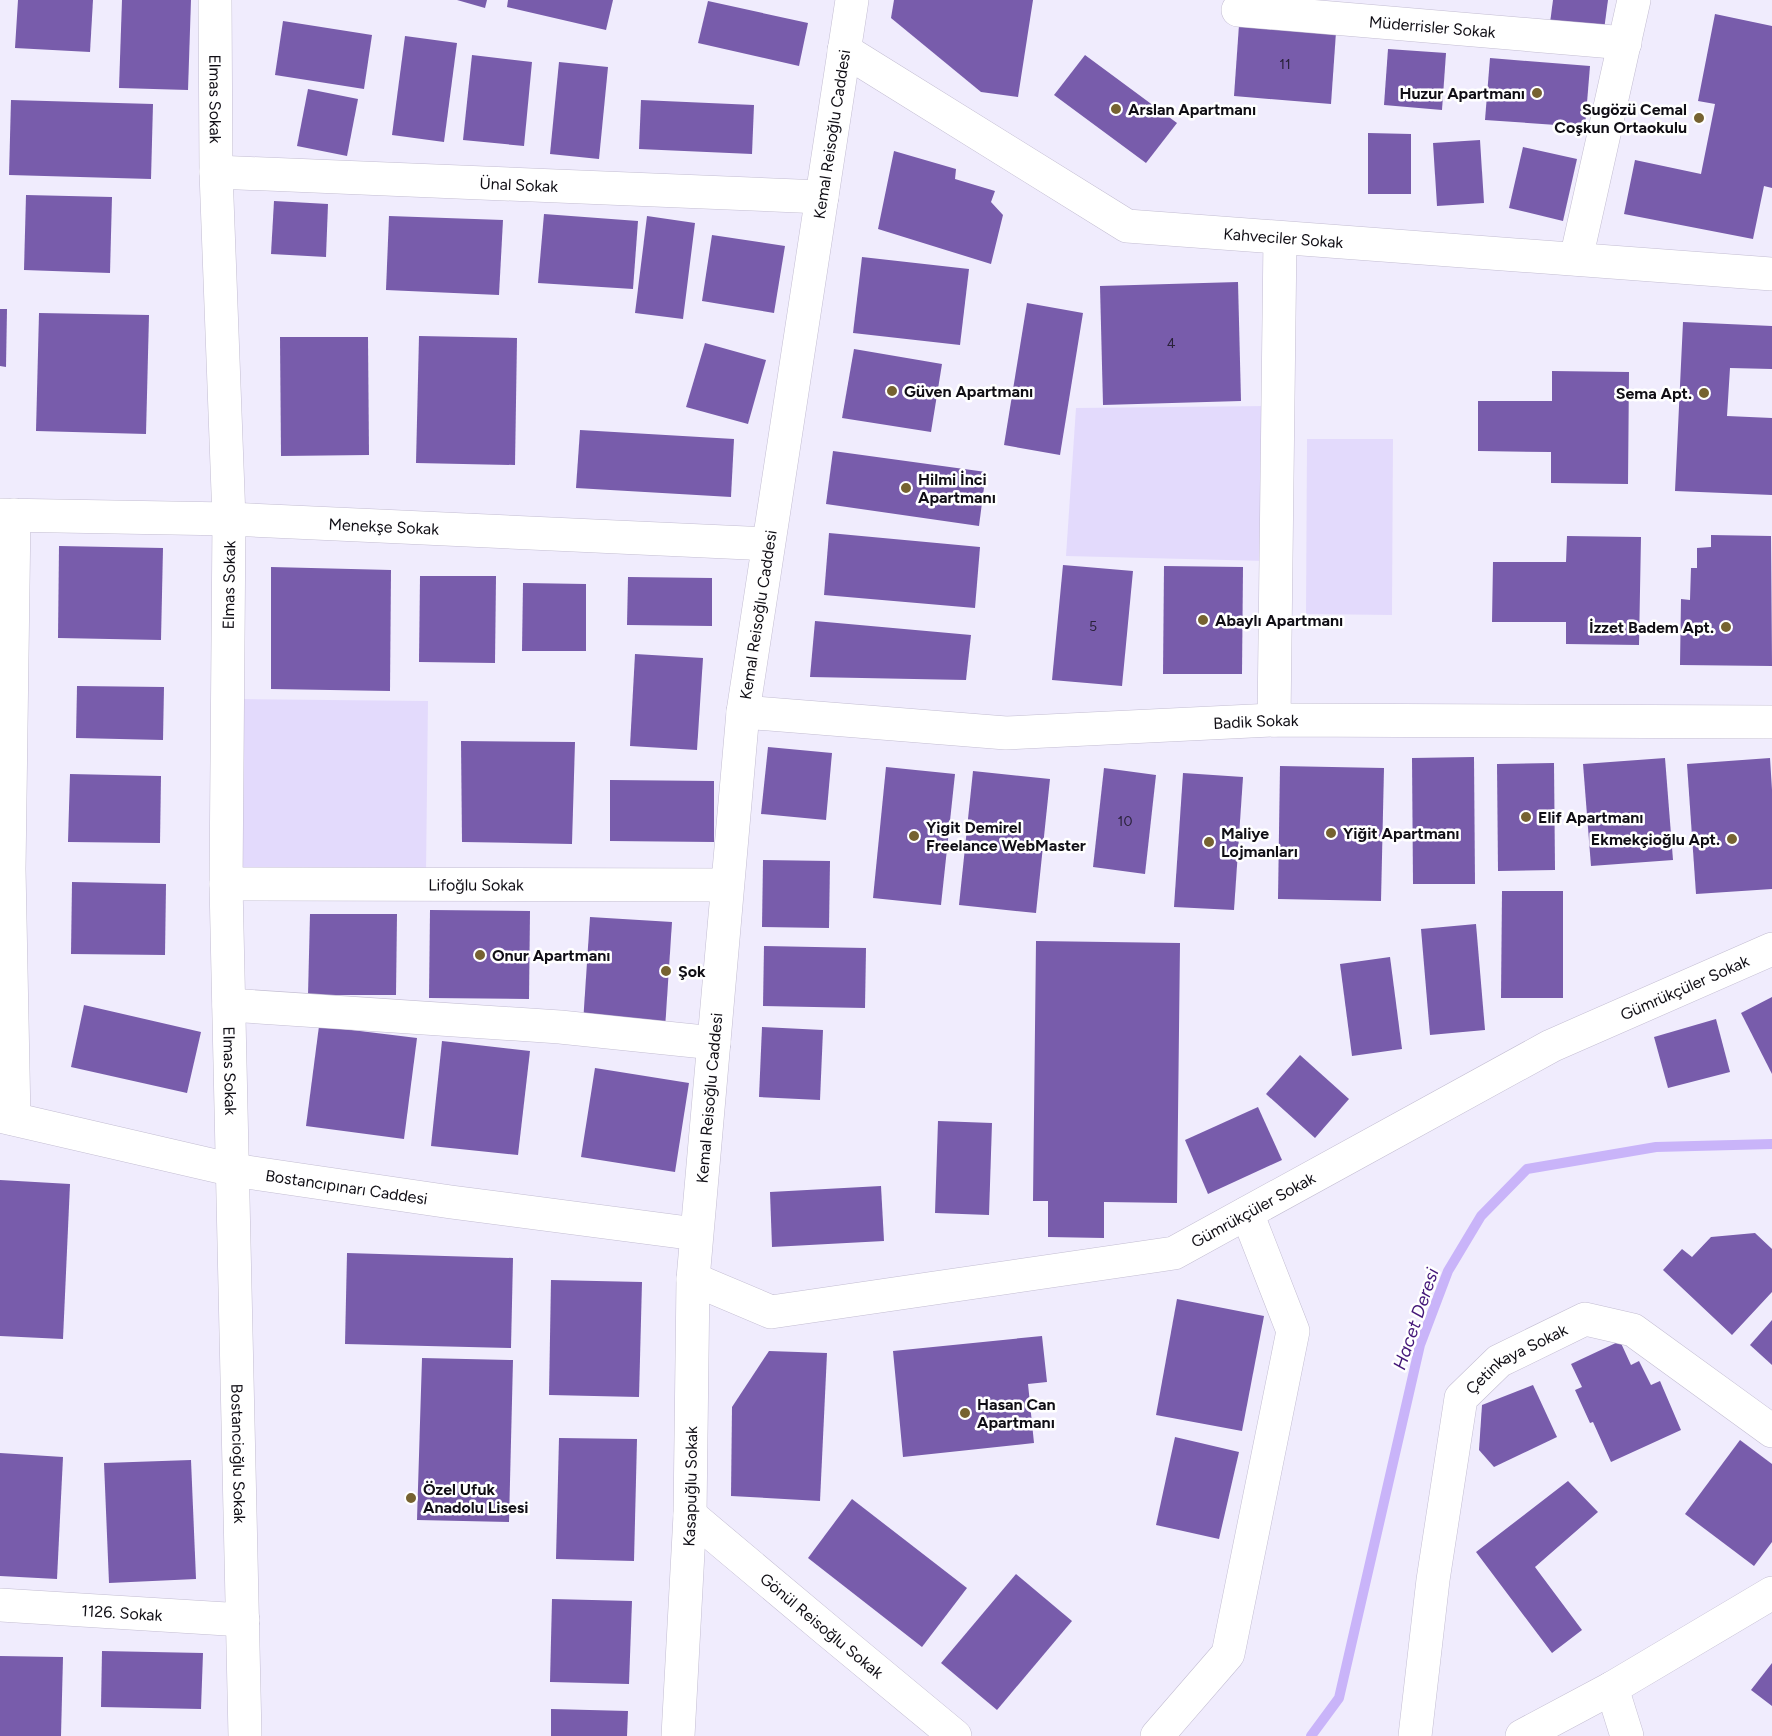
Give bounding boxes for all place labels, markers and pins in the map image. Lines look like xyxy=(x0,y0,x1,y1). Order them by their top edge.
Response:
place label: Huzur Apartmanı xyxy=(1399,84,1525,103)
marker: Huzur Apartmanı xyxy=(1530,86,1544,100)
place label: Arslan Apartmanı xyxy=(1128,100,1256,119)
place label: Sugözü Cemal Coşkun Ortaokulu xyxy=(1554,100,1687,137)
marker: Arslan Apartmanı xyxy=(1109,102,1123,116)
marker: Sugözü Cemal Coşkun Ortaokulu xyxy=(1692,111,1706,125)
place label: Güven Apartmanı xyxy=(904,382,1033,401)
marker: Güven Apartmanı xyxy=(885,384,899,398)
place label: Sema Apt. xyxy=(1616,384,1692,403)
marker: Sema Apt. xyxy=(1697,386,1711,400)
place label: Hilmi İnci Apartmanı xyxy=(918,470,996,507)
marker: Hilmi İnci Apartmanı xyxy=(899,481,913,495)
place label: Abaylı Apartmanı xyxy=(1215,611,1343,630)
marker: Abaylı Apartmanı xyxy=(1196,613,1210,627)
place label: İzzet Badem Apt. xyxy=(1589,618,1714,637)
marker: İzzet Badem Apt. xyxy=(1719,620,1733,634)
place label: Elif Apartmanı xyxy=(1538,808,1643,827)
marker: Elif Apartmanı xyxy=(1519,810,1533,824)
place label: Yigit Demirel Freelance WebMaster xyxy=(926,818,1086,855)
place label: Maliye Lojmanları xyxy=(1221,824,1298,861)
place label: Yiğit Apartmanı xyxy=(1343,824,1459,843)
marker: Yiğit Apartmanı xyxy=(1324,826,1338,840)
marker: Yigit Demirel Freelance WebMaster xyxy=(907,829,921,843)
place label: Ekmekçioğlu Apt. xyxy=(1591,830,1720,849)
marker: Ekmekçioğlu Apt. xyxy=(1725,832,1739,846)
marker: Maliye Lojmanları xyxy=(1202,835,1216,849)
place label: Onur Apartmanı xyxy=(492,946,610,965)
marker: Onur Apartmanı xyxy=(473,948,487,962)
place label: Şok xyxy=(678,962,706,981)
marker: Şok xyxy=(659,964,673,978)
place label: Hasan Can Apartmanı xyxy=(977,1395,1056,1432)
marker: Hasan Can Apartmanı xyxy=(958,1406,972,1420)
place label: Özel Ufuk Anadolu Lisesi xyxy=(423,1480,528,1517)
marker: Özel Ufuk Anadolu Lisesi xyxy=(404,1491,418,1505)

